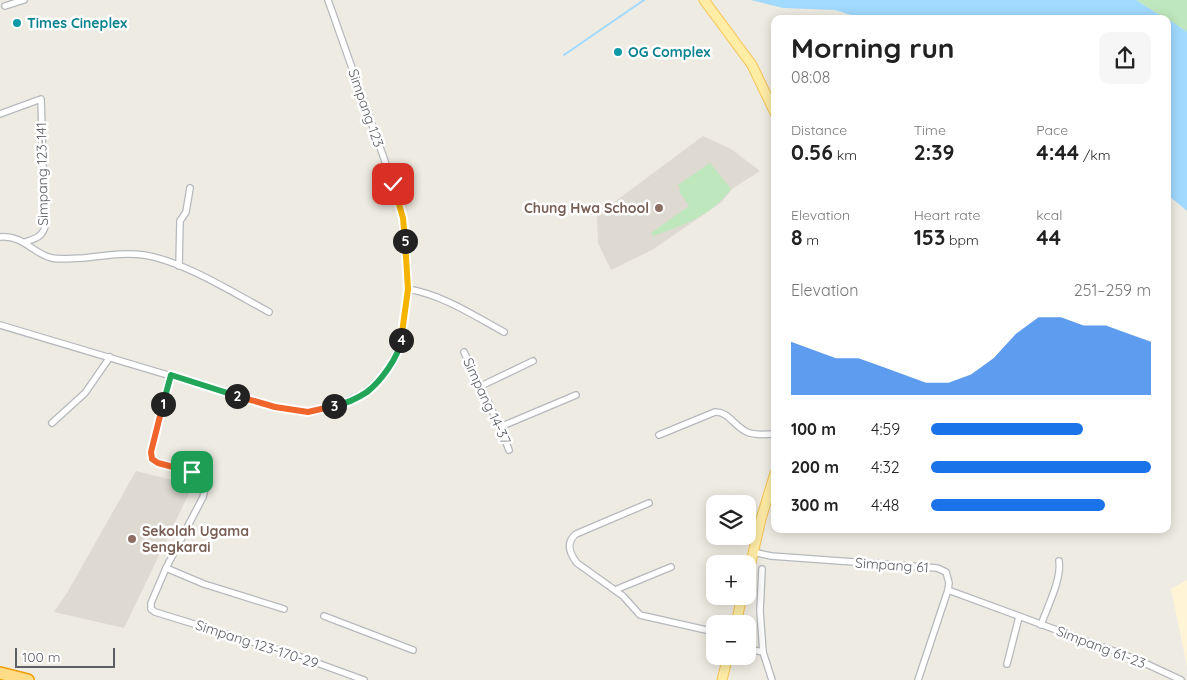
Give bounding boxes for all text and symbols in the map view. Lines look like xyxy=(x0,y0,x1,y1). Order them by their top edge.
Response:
place label: Times Cineplex xyxy=(27,14,127,32)
marker: Times Cineplex xyxy=(11,17,23,29)
text: Morning run xyxy=(791,30,955,65)
button: share xyxy=(1099,32,1151,84)
place label: OG Complex xyxy=(628,43,710,61)
marker: OG Complex xyxy=(612,46,624,58)
street label: Simpang 123 xyxy=(344,67,388,149)
text: 08:08 xyxy=(791,67,830,87)
text: Distance xyxy=(791,121,847,139)
text: Time xyxy=(914,121,946,139)
text: Pace xyxy=(1036,121,1068,139)
street label: Simpang 123-141 xyxy=(32,122,52,226)
text: 0.56 xyxy=(791,139,833,165)
text: 2:39 xyxy=(914,139,955,165)
text: 4:44 xyxy=(1036,139,1079,165)
text: km xyxy=(833,146,857,164)
text: /km xyxy=(1079,146,1111,164)
pin xyxy=(372,163,414,205)
icon: check xyxy=(379,170,407,198)
place label: Chung Hwa School xyxy=(524,199,649,217)
marker: Chung Hwa School xyxy=(653,202,665,214)
text: Elevation xyxy=(791,206,850,224)
text: Heart rate xyxy=(914,206,980,224)
text: kcal xyxy=(1036,206,1062,224)
text: 8 xyxy=(791,224,803,250)
text: 153 xyxy=(914,224,945,250)
text: 44 xyxy=(1036,224,1061,250)
pin: 5 xyxy=(392,228,418,254)
text: m xyxy=(803,231,819,249)
text: bpm xyxy=(945,231,979,249)
text: 5 xyxy=(401,232,410,250)
text: Elevation xyxy=(791,280,858,300)
text: 251–259 m xyxy=(1074,280,1151,300)
pin: 4 xyxy=(388,328,414,352)
text: 4 xyxy=(397,331,406,349)
street label: Simpang 14-37 xyxy=(459,355,515,447)
pin: 2 xyxy=(224,384,250,408)
text: 2 xyxy=(234,387,241,405)
pin: 1 xyxy=(150,392,176,416)
pin: 3 xyxy=(322,394,346,418)
text: 1 xyxy=(161,395,166,413)
text: 3 xyxy=(331,397,338,415)
text: 100 m xyxy=(791,419,836,439)
text: 4:59 xyxy=(871,419,900,439)
pin xyxy=(171,451,213,493)
text: 200 m xyxy=(791,457,839,477)
text: 4:32 xyxy=(871,457,900,477)
icon: arrive xyxy=(178,458,206,486)
map controls xyxy=(706,495,756,665)
button: layers xyxy=(706,495,756,545)
text: 300 m xyxy=(791,495,838,515)
text: 4:48 xyxy=(871,495,900,515)
place label: Sekolah Ugama Sengkarai xyxy=(142,522,249,556)
marker: Sekolah Ugama Sengkarai xyxy=(126,533,138,545)
street label: Simpang 61 xyxy=(855,553,929,577)
button: + xyxy=(706,555,756,605)
button: − xyxy=(706,615,756,665)
street label: Simpang 123-170-29 xyxy=(193,616,321,672)
street label: Simpang 61-23 xyxy=(1054,622,1148,672)
scale bar xyxy=(15,645,115,668)
text: 100 m xyxy=(22,648,60,666)

